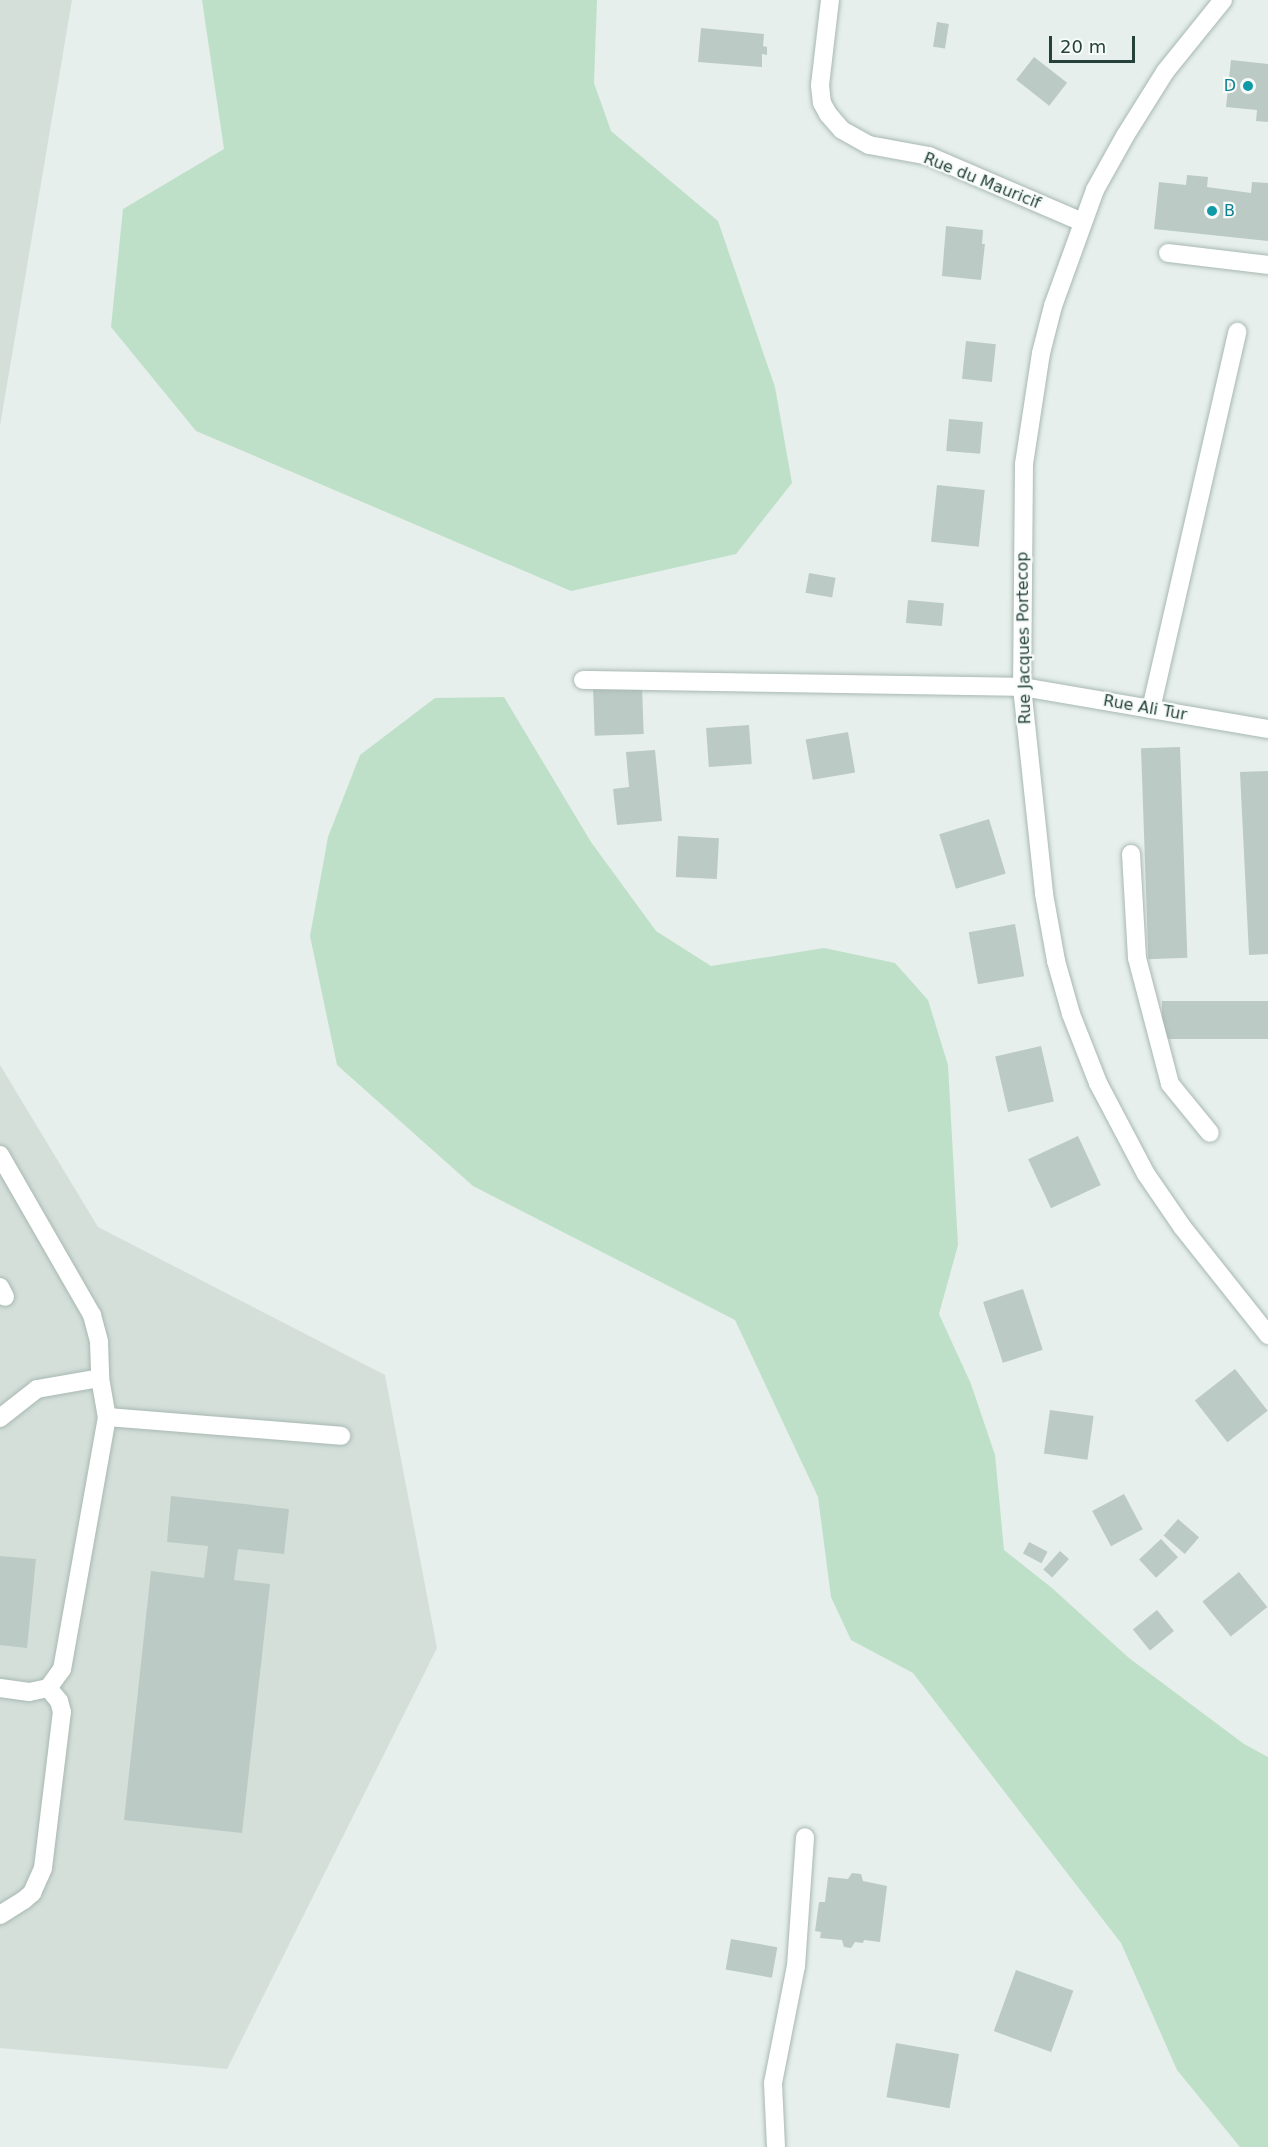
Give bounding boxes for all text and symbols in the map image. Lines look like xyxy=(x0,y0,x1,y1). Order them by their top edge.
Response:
scale bar xyxy=(1052,24,1138,62)
text: 20 m xyxy=(1060,36,1106,57)
place label: D xyxy=(1224,76,1236,96)
marker: D xyxy=(1241,79,1255,93)
street label: Rue du Mauricif xyxy=(921,149,1043,213)
place label: B xyxy=(1224,201,1235,221)
marker: B xyxy=(1205,204,1219,218)
street label: Rue Jacques Portecop xyxy=(1013,552,1035,724)
street label: Rue Ali Tur xyxy=(1102,691,1188,725)

